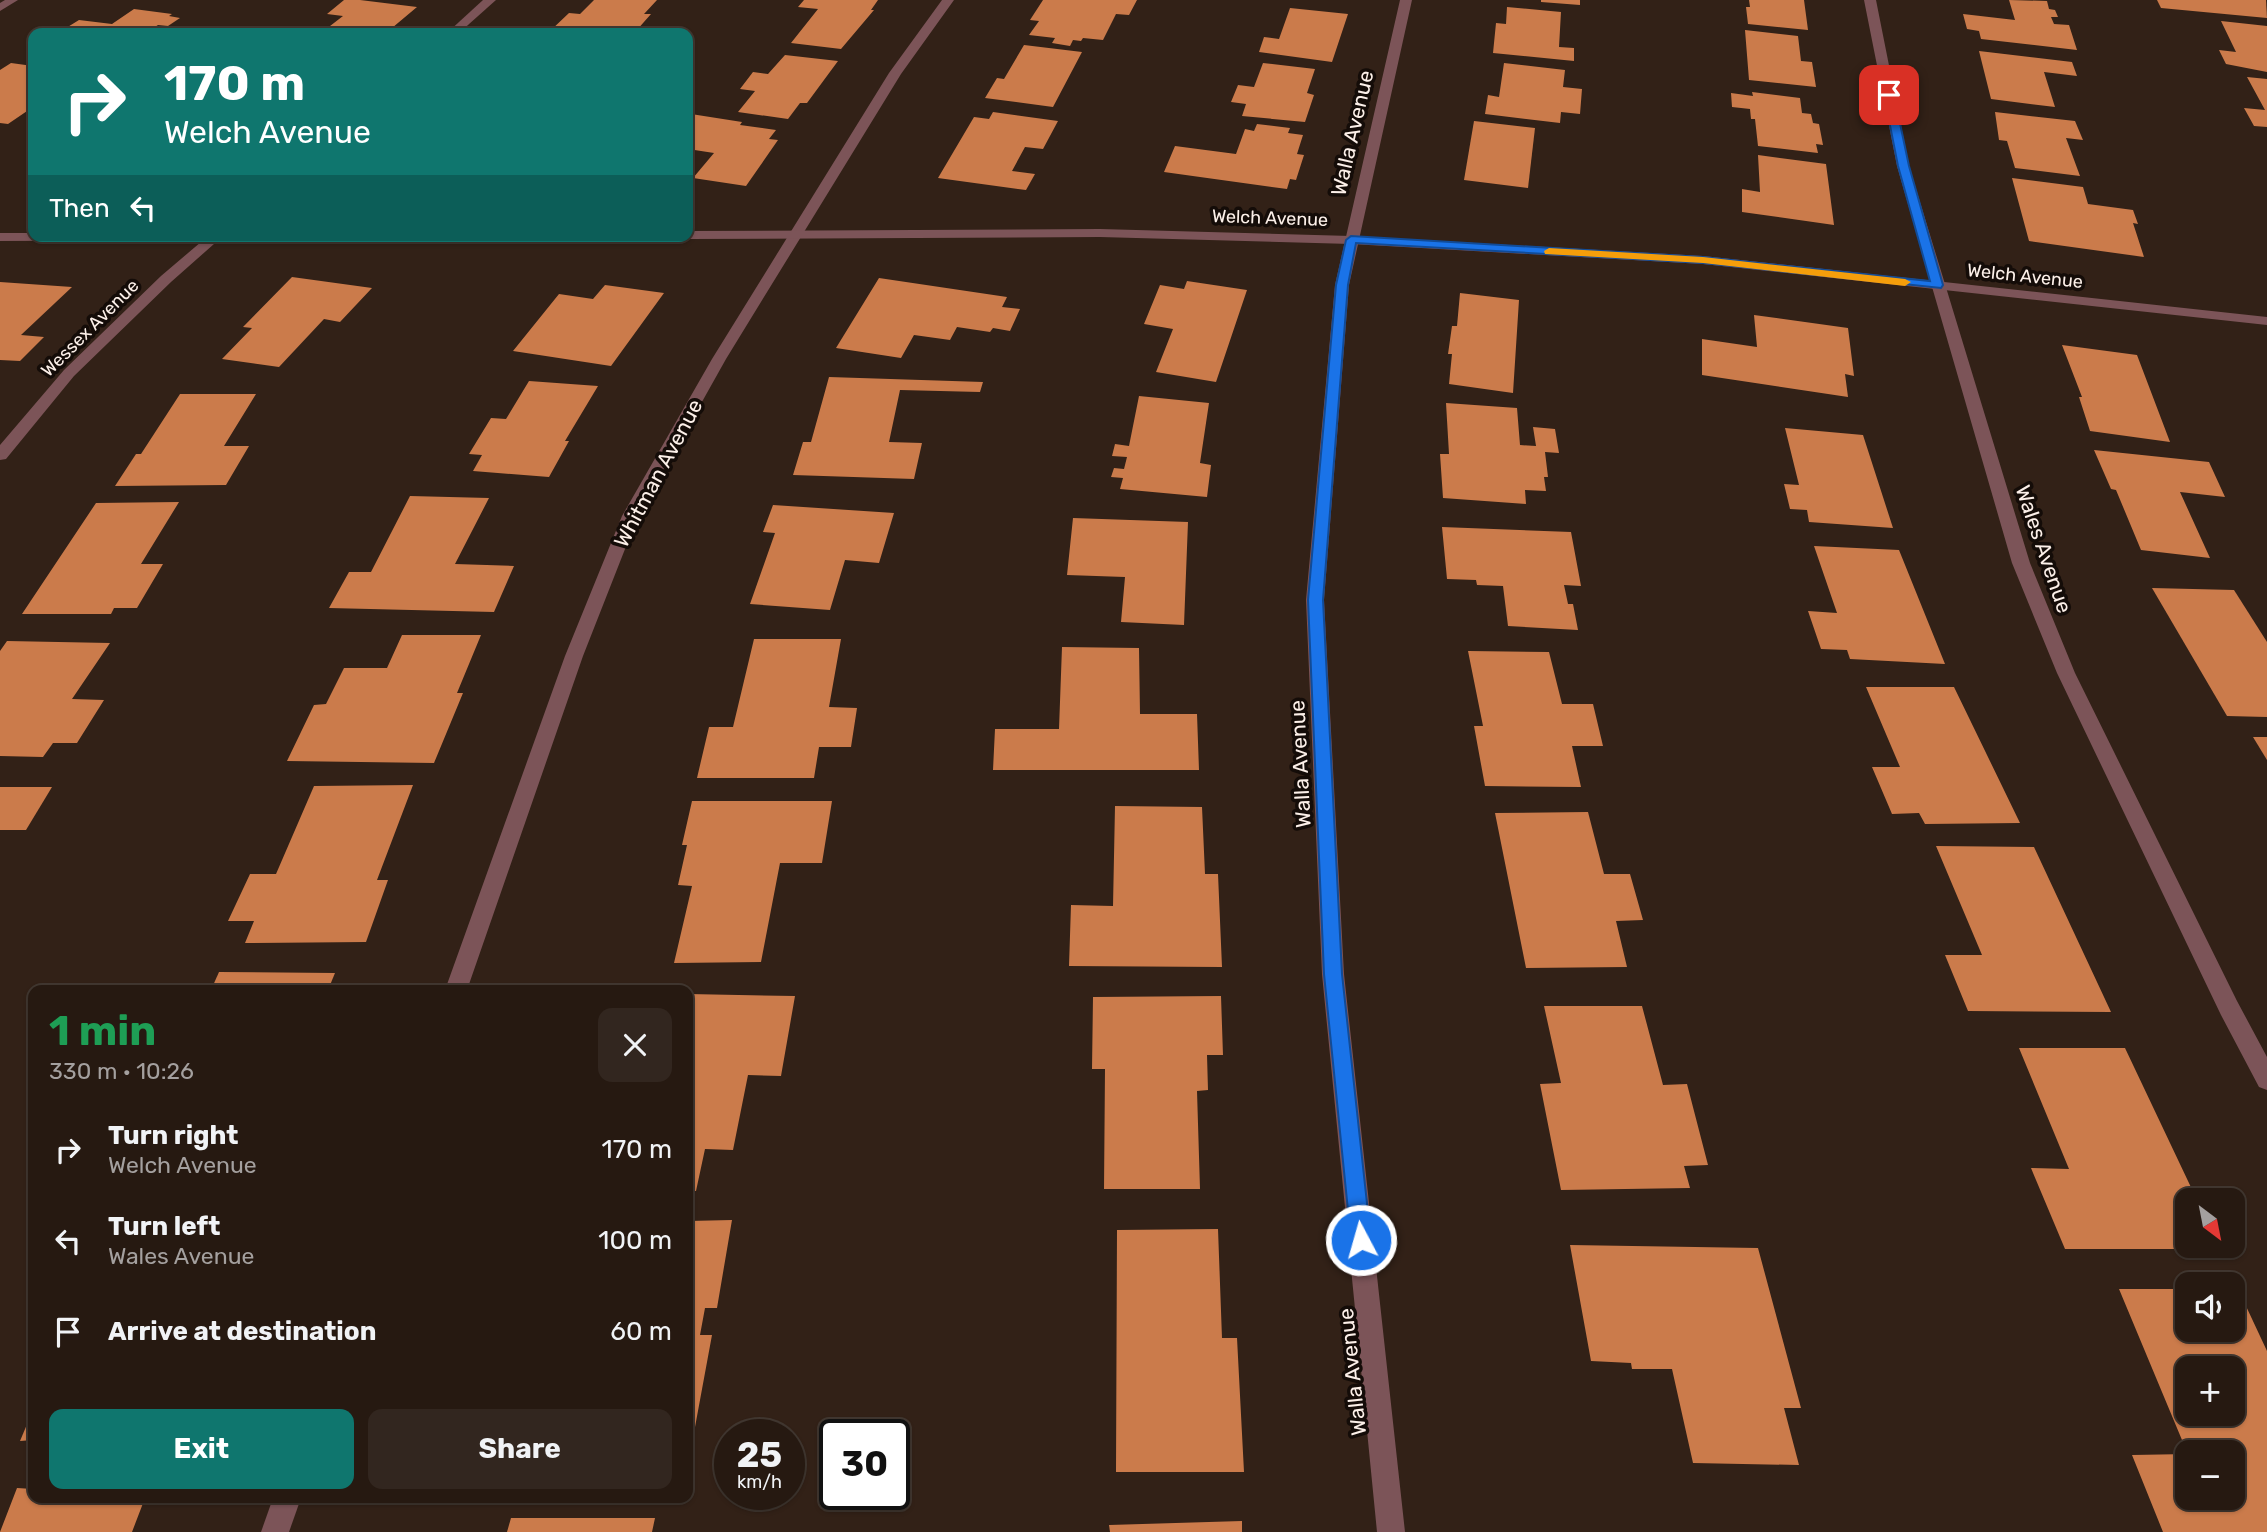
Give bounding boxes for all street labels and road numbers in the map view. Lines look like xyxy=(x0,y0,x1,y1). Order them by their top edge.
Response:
street label: Walla Avenue xyxy=(1325,68,1379,198)
street label: Welch Avenue xyxy=(1211,205,1329,231)
street label: Welch Avenue xyxy=(1966,259,2084,293)
street label: Wessex Avenue xyxy=(37,275,143,381)
street label: Whitman Avenue xyxy=(608,395,708,551)
street label: Wales Avenue xyxy=(2010,482,2078,616)
street label: Walla Avenue xyxy=(1284,699,1316,829)
street label: Walla Avenue xyxy=(1333,1307,1371,1437)

